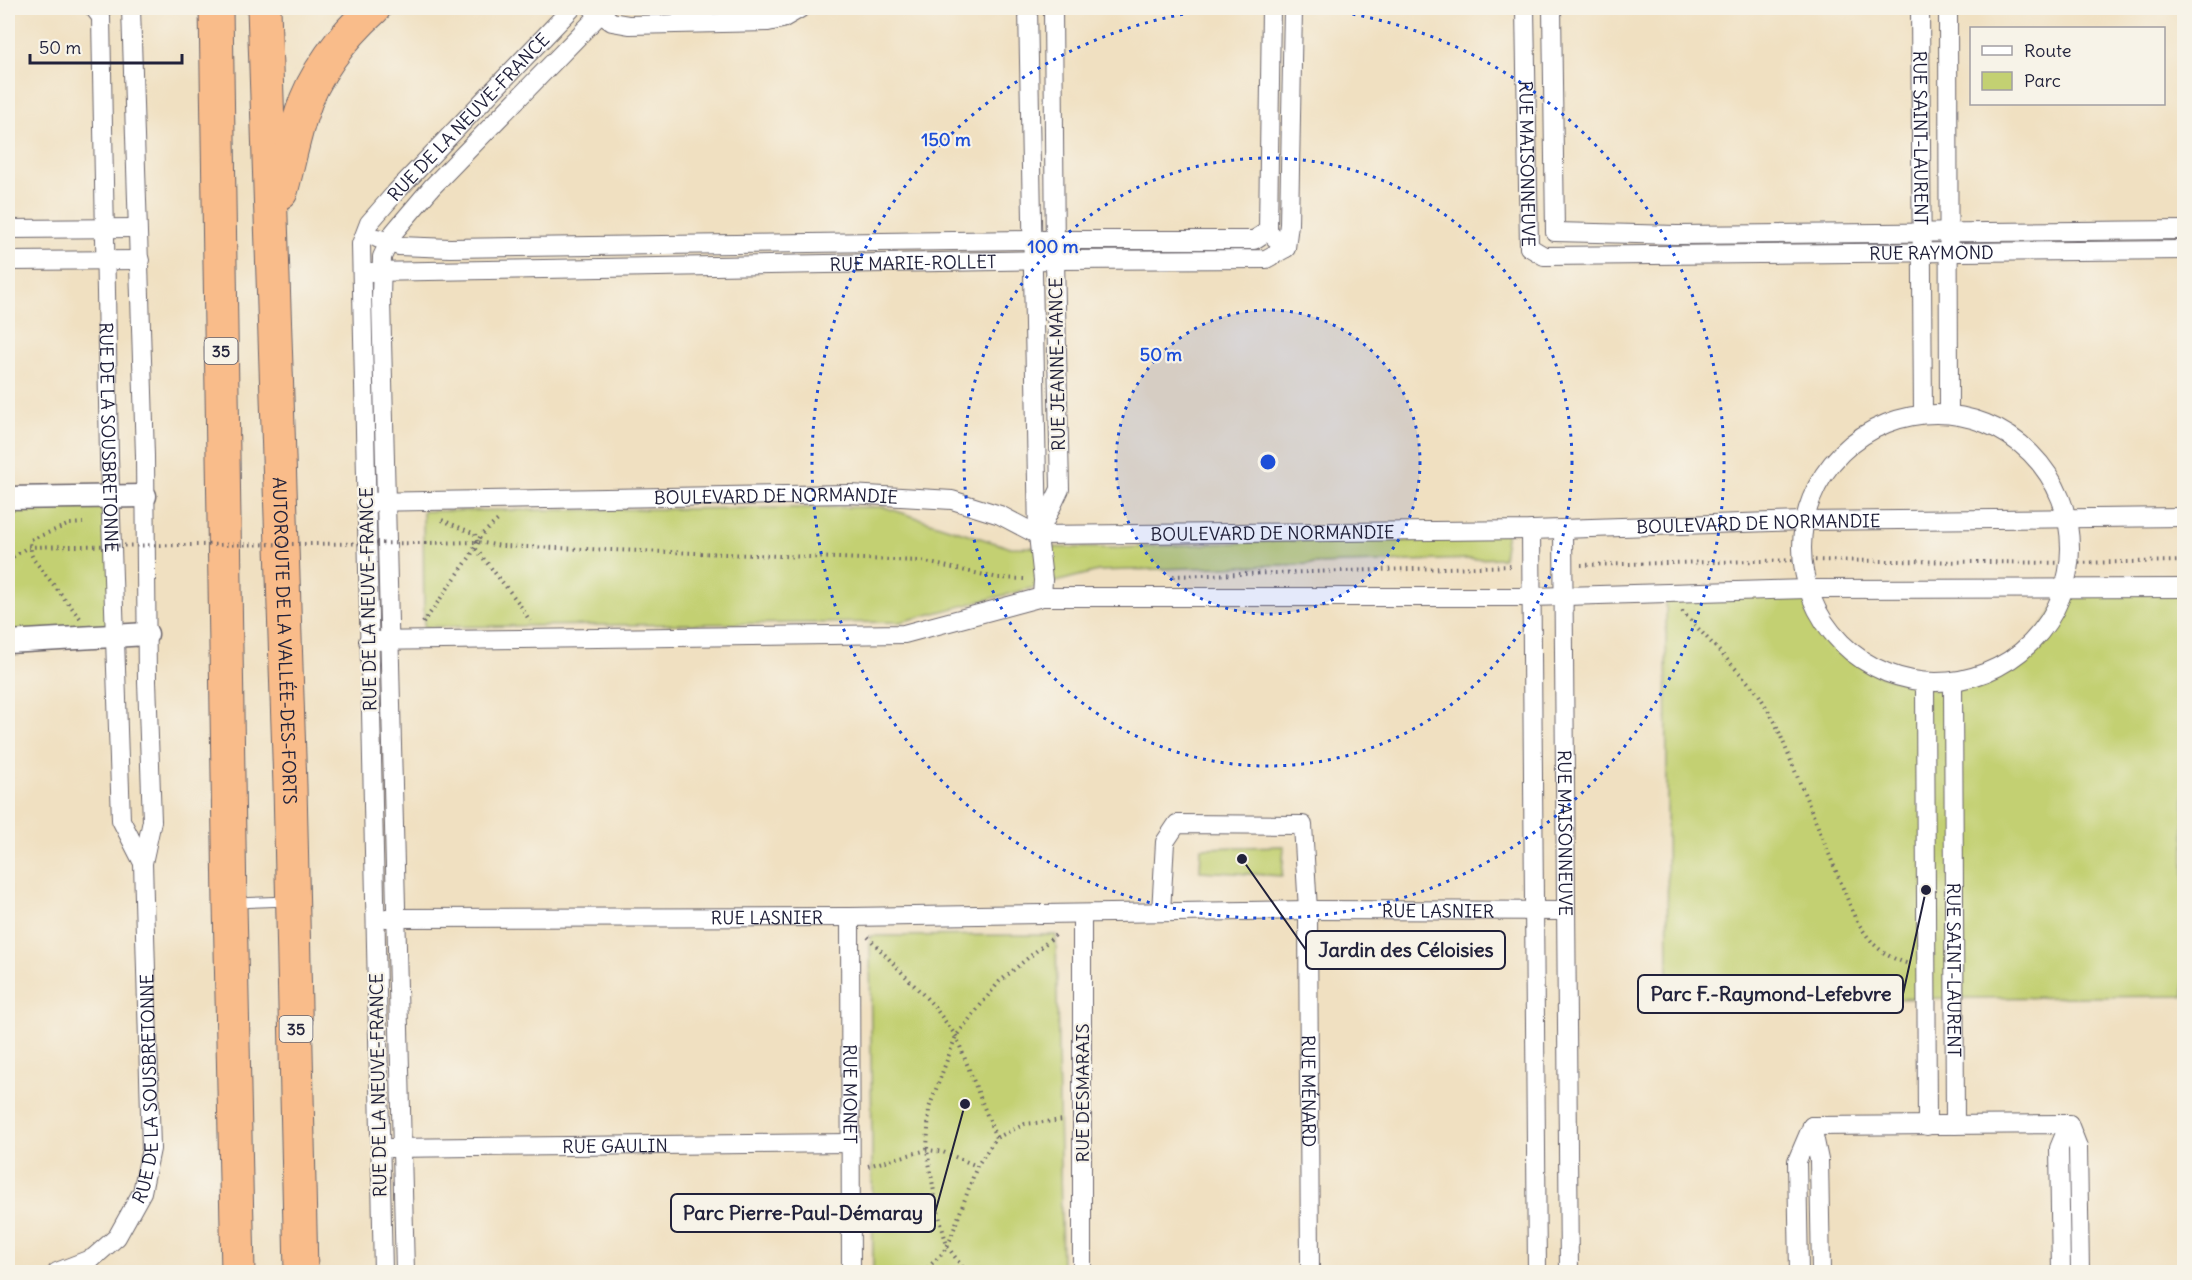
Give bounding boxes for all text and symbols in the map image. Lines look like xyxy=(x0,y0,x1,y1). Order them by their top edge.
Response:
scale bar xyxy=(30,27,182,65)
legend xyxy=(1970,27,2165,105)
street label: RUE DE LA NEUVE-FRANCE xyxy=(382,28,554,206)
text: 50 m xyxy=(39,36,81,59)
text: Route xyxy=(2024,39,2072,62)
street label: RUE SAINT-LAURENT xyxy=(1909,51,1933,225)
text: Parc xyxy=(2024,69,2061,92)
street label: RUE MAISONNEUVE xyxy=(1515,81,1541,247)
text: 150 m xyxy=(921,128,971,151)
text: 100 m xyxy=(1028,235,1079,258)
street label: RUE RAYMOND xyxy=(1869,240,1994,264)
street label: RUE MARIE-ROLLET xyxy=(829,250,997,275)
street label: RUE JEANNE-MANCE xyxy=(1044,277,1070,451)
street label: RUE DE LA SOUSBRETONNE xyxy=(95,322,124,553)
road number: 35 xyxy=(204,338,238,364)
text: 50 m xyxy=(1140,343,1182,366)
centre of rings xyxy=(1258,452,1278,472)
street label: AUTOROUTE DE LA VALLÉE-DES-FORTS xyxy=(268,477,302,805)
street label: BOULEVARD DE NORMANDIE xyxy=(654,482,899,509)
street label: RUE DE LA NEUVE-FRANCE xyxy=(355,487,381,711)
street label: BOULEVARD DE NORMANDIE xyxy=(1636,509,1881,538)
street label: BOULEVARD DE NORMANDIE xyxy=(1150,520,1395,545)
street label: RUE MAISONNEUVE xyxy=(1553,750,1578,916)
street label: RUE SAINT-LAURENT xyxy=(1942,883,1966,1057)
street label: RUE LASNIER xyxy=(1382,899,1494,922)
street label: RUE LASNIER xyxy=(711,906,823,929)
callout: Jardin des Céloisies xyxy=(1306,931,1505,969)
text: Jardin des Céloisies xyxy=(1318,937,1494,962)
street label: RUE DE LA SOUSBRETONNE xyxy=(127,973,163,1207)
street label: RUE DE LA NEUVE-FRANCE xyxy=(365,973,391,1197)
callout: Parc F.-Raymond-Lefebvre xyxy=(1638,975,1903,1013)
text: Parc F.-Raymond-Lefebvre xyxy=(1651,981,1892,1006)
road number: 35 xyxy=(280,1016,312,1042)
street label: RUE DESMARAIS xyxy=(1071,1024,1094,1162)
street label: RUE MÉNARD xyxy=(1297,1035,1321,1147)
street label: RUE MONET xyxy=(839,1044,862,1144)
street label: RUE GAULIN xyxy=(562,1133,668,1158)
callout: Parc Pierre-Paul-Démaray xyxy=(671,1194,935,1232)
text: Parc Pierre-Paul-Démaray xyxy=(683,1200,923,1225)

